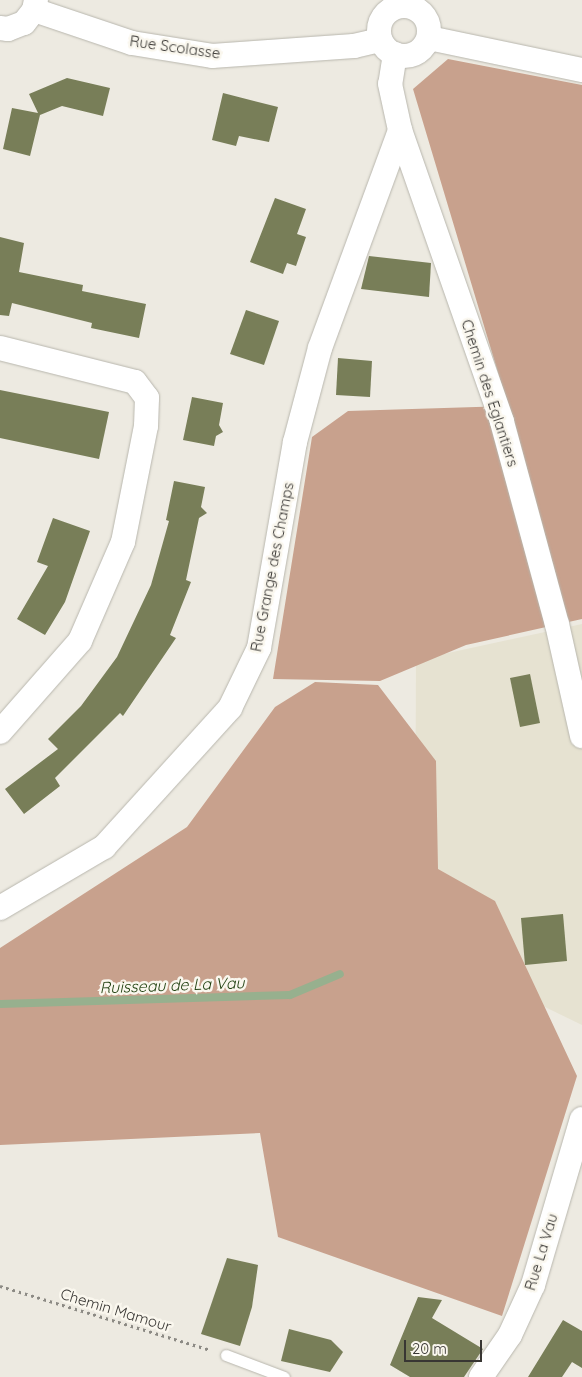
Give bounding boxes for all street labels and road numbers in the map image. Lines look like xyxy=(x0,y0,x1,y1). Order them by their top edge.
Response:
street label: Rue Scolasse xyxy=(129,32,221,62)
street label: Chemin des Eglantiers xyxy=(458,317,522,469)
street label: Rue Grange des Champs xyxy=(247,481,297,653)
street label: Rue La Vau xyxy=(521,1211,561,1293)
street label: Chemin Mamour xyxy=(58,1285,174,1335)

